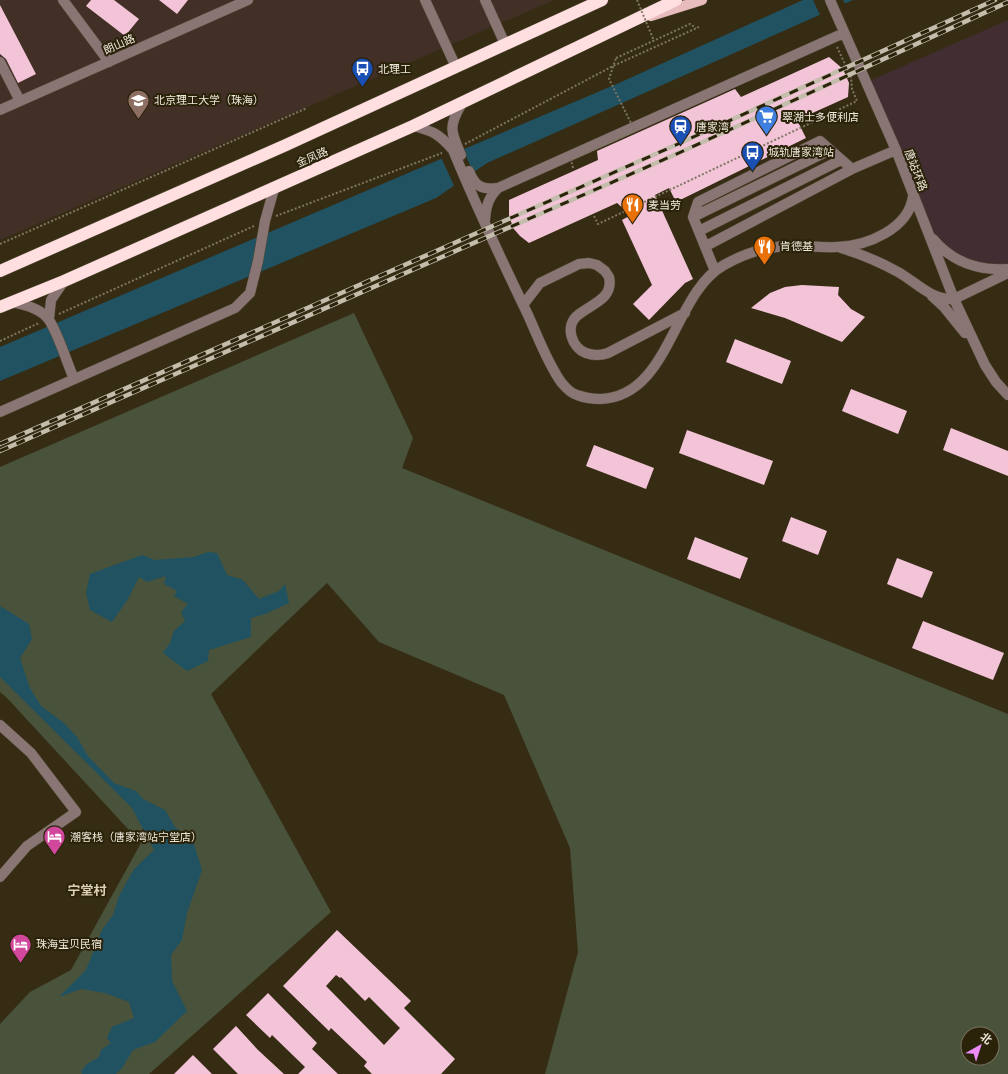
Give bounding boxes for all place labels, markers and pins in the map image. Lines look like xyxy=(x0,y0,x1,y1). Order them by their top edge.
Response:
bus stop icon: 北理工 xyxy=(350,56,376,89)
place label: 北理工 xyxy=(378,63,411,76)
school or university icon: 北京理工大学（珠海） xyxy=(125,87,151,120)
place label: 北京理工大学（珠海） xyxy=(154,94,264,107)
supermarket icon: 翠湖士多便利店 xyxy=(754,104,780,137)
place label: 翠湖士多便利店 xyxy=(782,111,859,124)
station icon: 唐家湾 xyxy=(668,114,694,147)
place label: 唐家湾 xyxy=(696,121,729,134)
bus stop icon: 城轨唐家湾站 xyxy=(740,139,766,172)
place label: 城轨唐家湾站 xyxy=(768,146,834,159)
restaurant icon: 麦当劳 xyxy=(619,192,645,225)
place label: 麦当劳 xyxy=(648,199,681,212)
restaurant icon: 肯德基 xyxy=(752,233,778,266)
place label: 肯德基 xyxy=(780,240,813,253)
hotel icon: 潮客栈（唐家湾站宁堂店） xyxy=(42,824,68,857)
place label: 潮客栈（唐家湾站宁堂店） xyxy=(70,831,202,844)
hotel icon: 珠海宝贝民宿 xyxy=(8,931,34,964)
place label: 珠海宝贝民宿 xyxy=(36,938,102,951)

